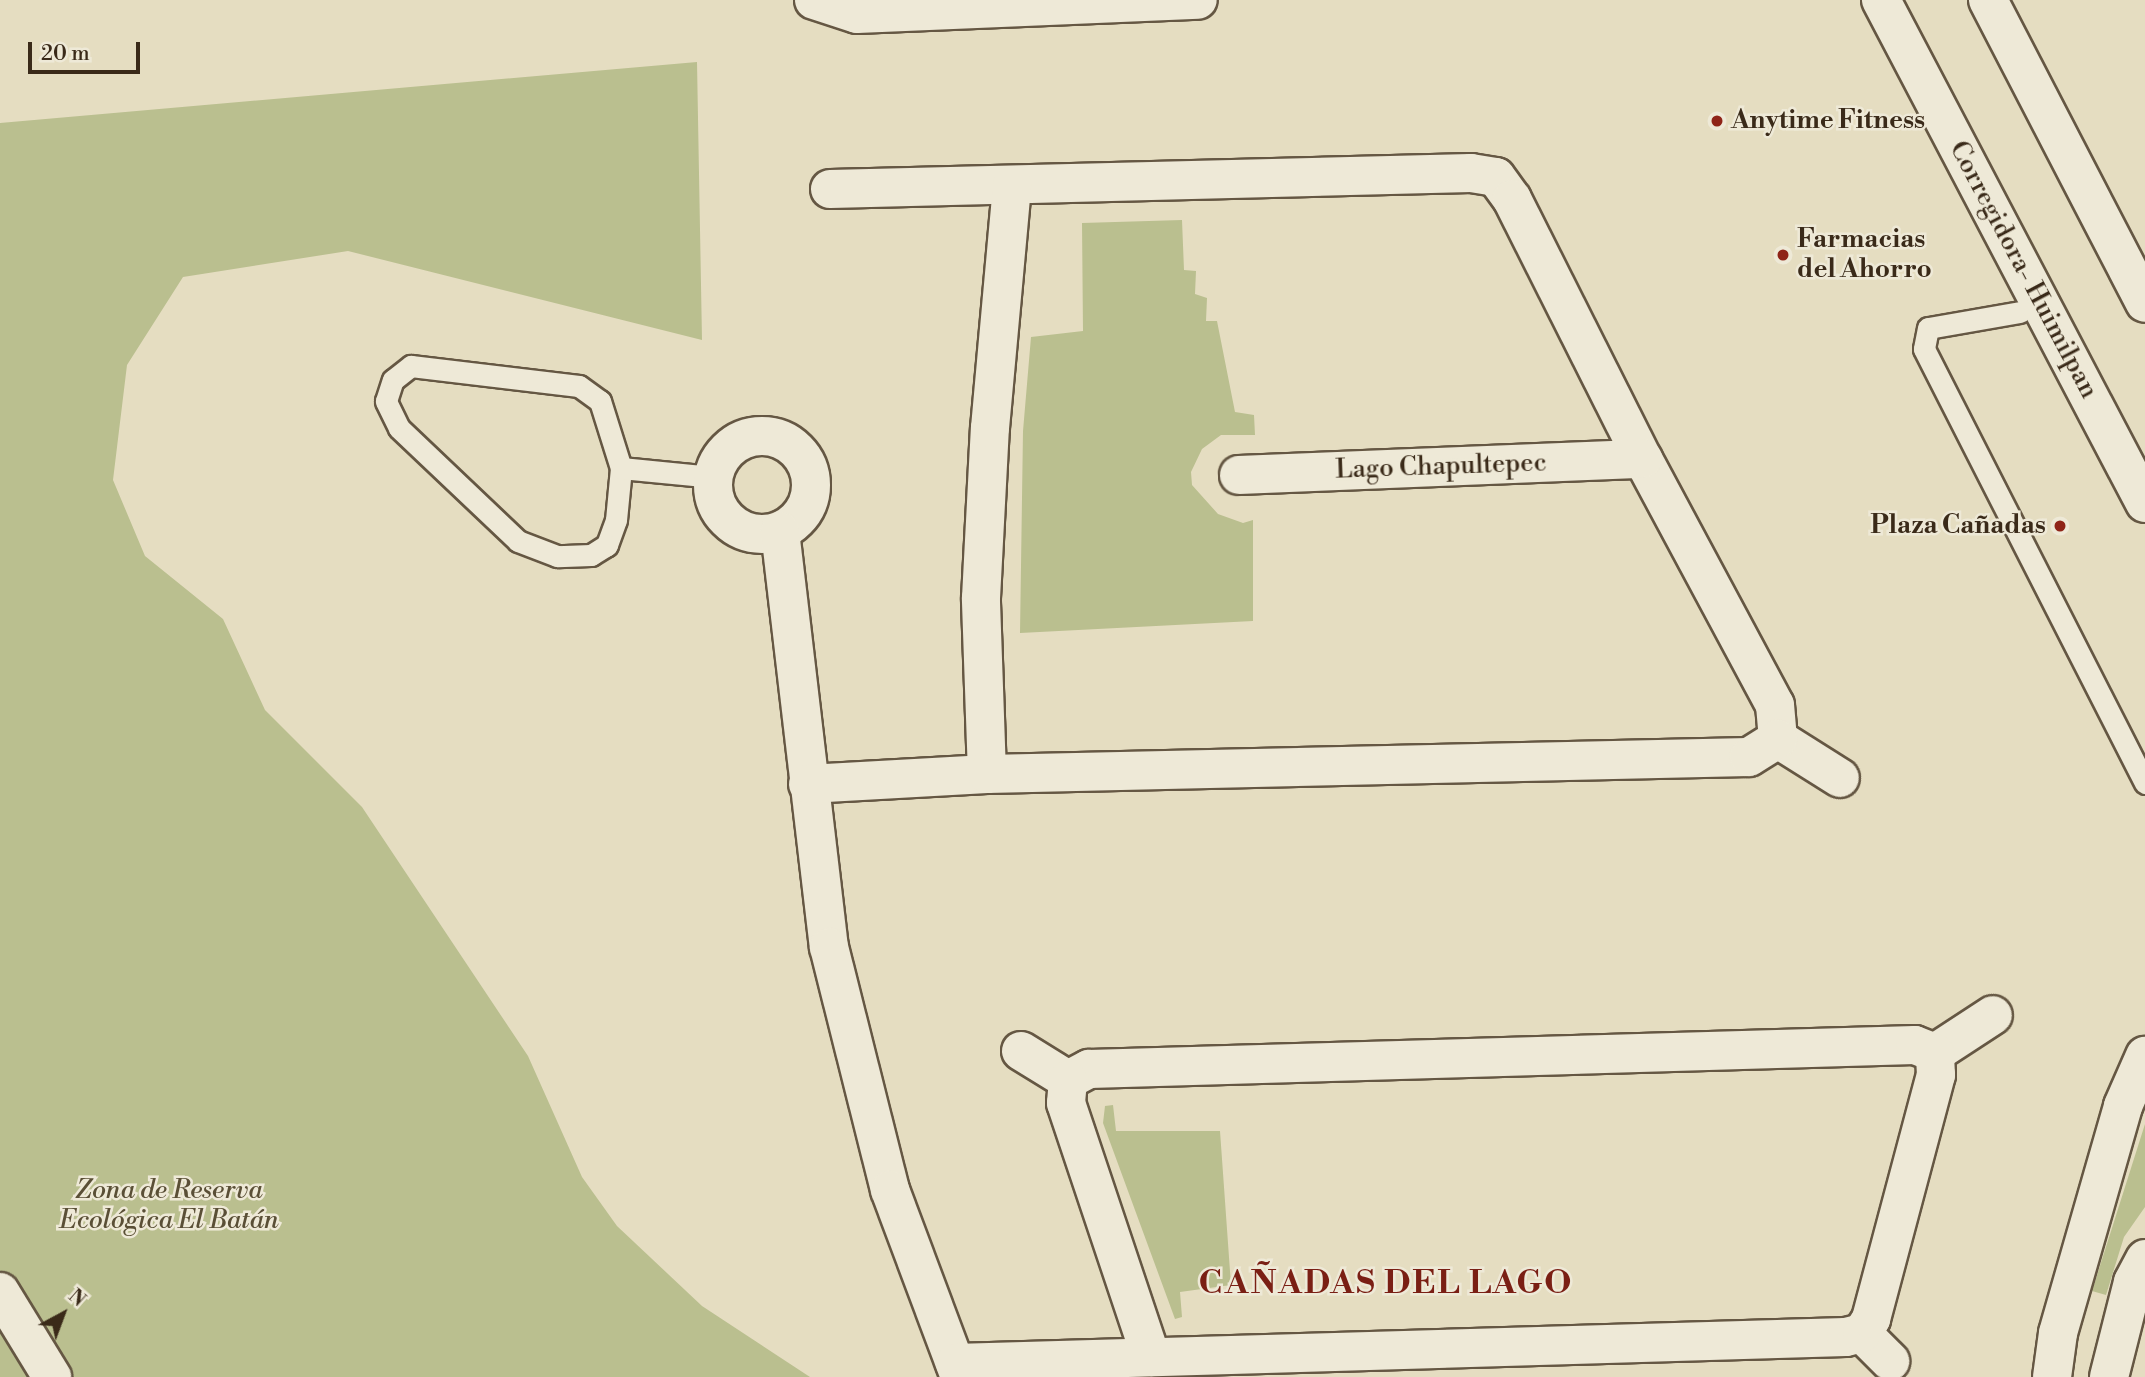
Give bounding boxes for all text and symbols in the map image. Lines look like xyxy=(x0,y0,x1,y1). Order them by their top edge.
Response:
scale bar xyxy=(32,28,144,72)
text: 20 m xyxy=(41,41,90,67)
place label: Anytime Fitness xyxy=(1731,105,1925,137)
marker: Anytime Fitness xyxy=(1709,113,1725,129)
street label: Corregidora- Huimilpan xyxy=(1942,136,2104,404)
place label: Farmacias del Ahorro xyxy=(1797,224,1932,286)
marker: Farmacias del Ahorro xyxy=(1775,247,1791,263)
street label: Lago Chapultepec xyxy=(1335,448,1547,486)
place label: Plaza Cañadas xyxy=(1870,510,2046,542)
marker: Plaza Cañadas xyxy=(2052,518,2068,534)
park label: Zona de Reserva Ecológica El Batán xyxy=(60,1175,278,1236)
district label: CAÑADAS DEL LAGO xyxy=(1201,1264,1571,1304)
north arrow xyxy=(28,1279,98,1349)
text: N xyxy=(63,1284,90,1312)

